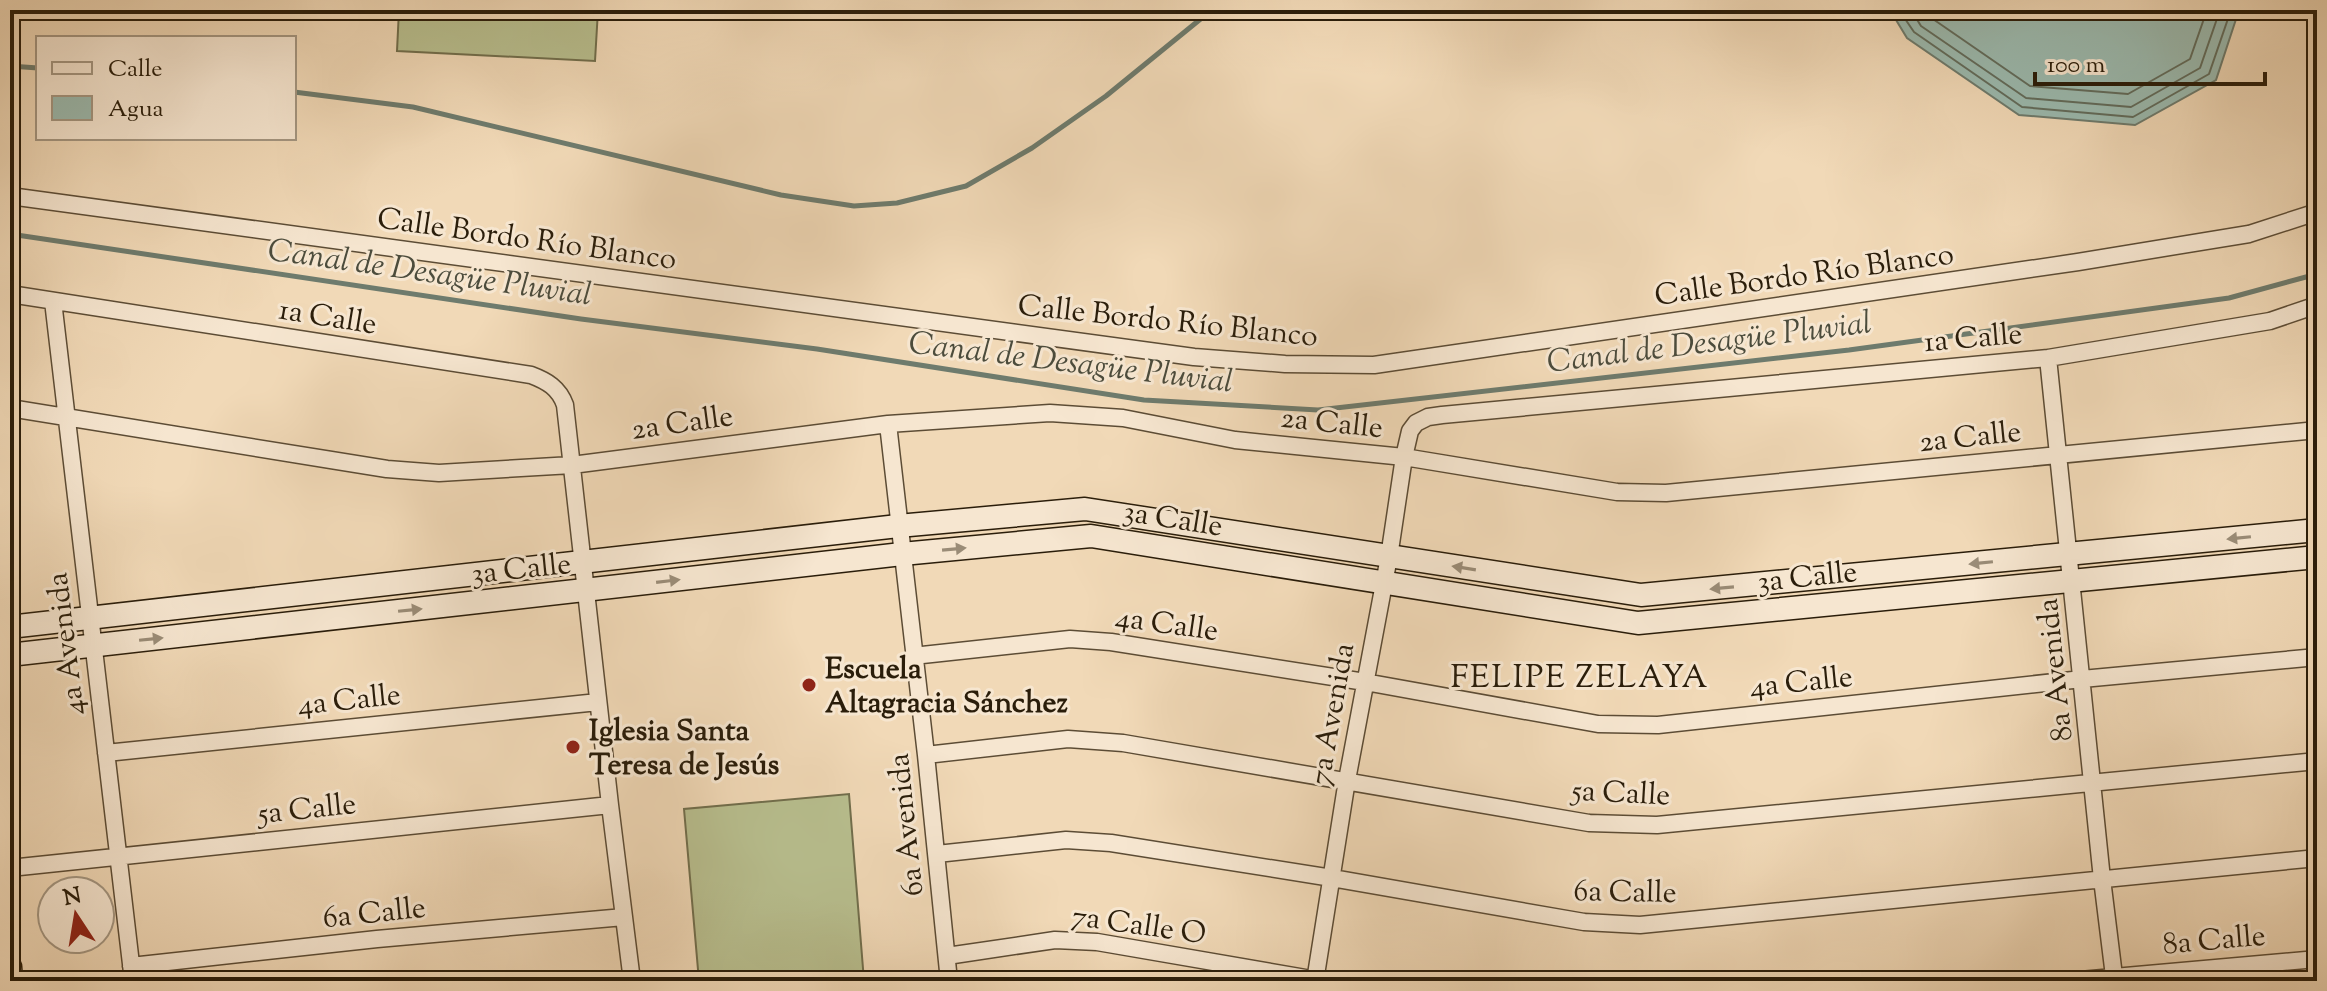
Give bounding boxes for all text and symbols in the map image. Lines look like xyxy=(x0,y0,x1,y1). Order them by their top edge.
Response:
legend xyxy=(36,36,296,140)
scale bar xyxy=(2035,36,2265,86)
text: 100 m xyxy=(2047,49,2105,83)
text: Calle xyxy=(108,53,162,87)
text: Agua xyxy=(108,93,164,127)
street label: Calle Bordo Río Blanco xyxy=(374,198,679,283)
water label: Canal de Desagüe Pluvial xyxy=(265,228,594,319)
street label: Calle Bordo Río Blanco xyxy=(1652,234,1957,319)
street label: Calle Bordo Río Blanco xyxy=(1016,285,1320,360)
street label: 1a Calle xyxy=(276,290,380,347)
water label: Canal de Desagüe Pluvial xyxy=(1545,301,1874,387)
street label: 1a Calle xyxy=(1922,314,2024,365)
water label: Canal de Desagüe Pluvial xyxy=(906,321,1235,407)
street label: 2a Calle xyxy=(629,396,736,453)
street label: 2a Calle xyxy=(1279,398,1385,451)
street label: 2a Calle xyxy=(1917,412,2023,465)
street label: 3a Calle xyxy=(1120,491,1226,550)
one-way arrow xyxy=(2226,531,2251,544)
one-way arrow xyxy=(942,542,967,555)
street label: 3a Calle xyxy=(469,544,573,597)
street label: 3a Calle xyxy=(1755,552,1859,605)
one-way arrow xyxy=(1968,556,1993,569)
one-way arrow xyxy=(1451,561,1476,574)
street label: 4a Avenida xyxy=(37,570,98,718)
one-way arrow xyxy=(656,575,681,588)
one-way arrow xyxy=(1709,581,1734,594)
street label: 8a Avenida xyxy=(2028,596,2085,743)
street label: 4a Calle xyxy=(1112,597,1221,654)
one-way arrow xyxy=(398,604,423,617)
one-way arrow xyxy=(139,632,164,645)
street label: 7a Avenida xyxy=(1300,640,1367,789)
place label: Escuela Altagracia Sánchez xyxy=(825,649,1068,726)
district label: FELIPE ZELAYA xyxy=(1450,656,1710,702)
street label: 4a Calle xyxy=(1748,657,1855,710)
street label: 4a Calle xyxy=(296,675,403,728)
marker: Escuela Altagracia Sánchez xyxy=(800,676,818,694)
place label: Iglesia Santa Teresa de Jesús xyxy=(589,711,779,788)
marker: Iglesia Santa Teresa de Jesús xyxy=(564,738,582,756)
street label: 6a Avenida xyxy=(879,751,936,898)
street label: 5a Calle xyxy=(1569,770,1671,819)
street label: 5a Calle xyxy=(254,784,358,837)
street label: 6a Calle xyxy=(1573,871,1677,916)
north arrow xyxy=(36,875,116,955)
text: N xyxy=(61,881,85,916)
street label: 6a Calle xyxy=(321,888,428,941)
street label: 7a Calle O xyxy=(1069,896,1209,957)
street label: 8a Calle xyxy=(2161,916,2268,967)

